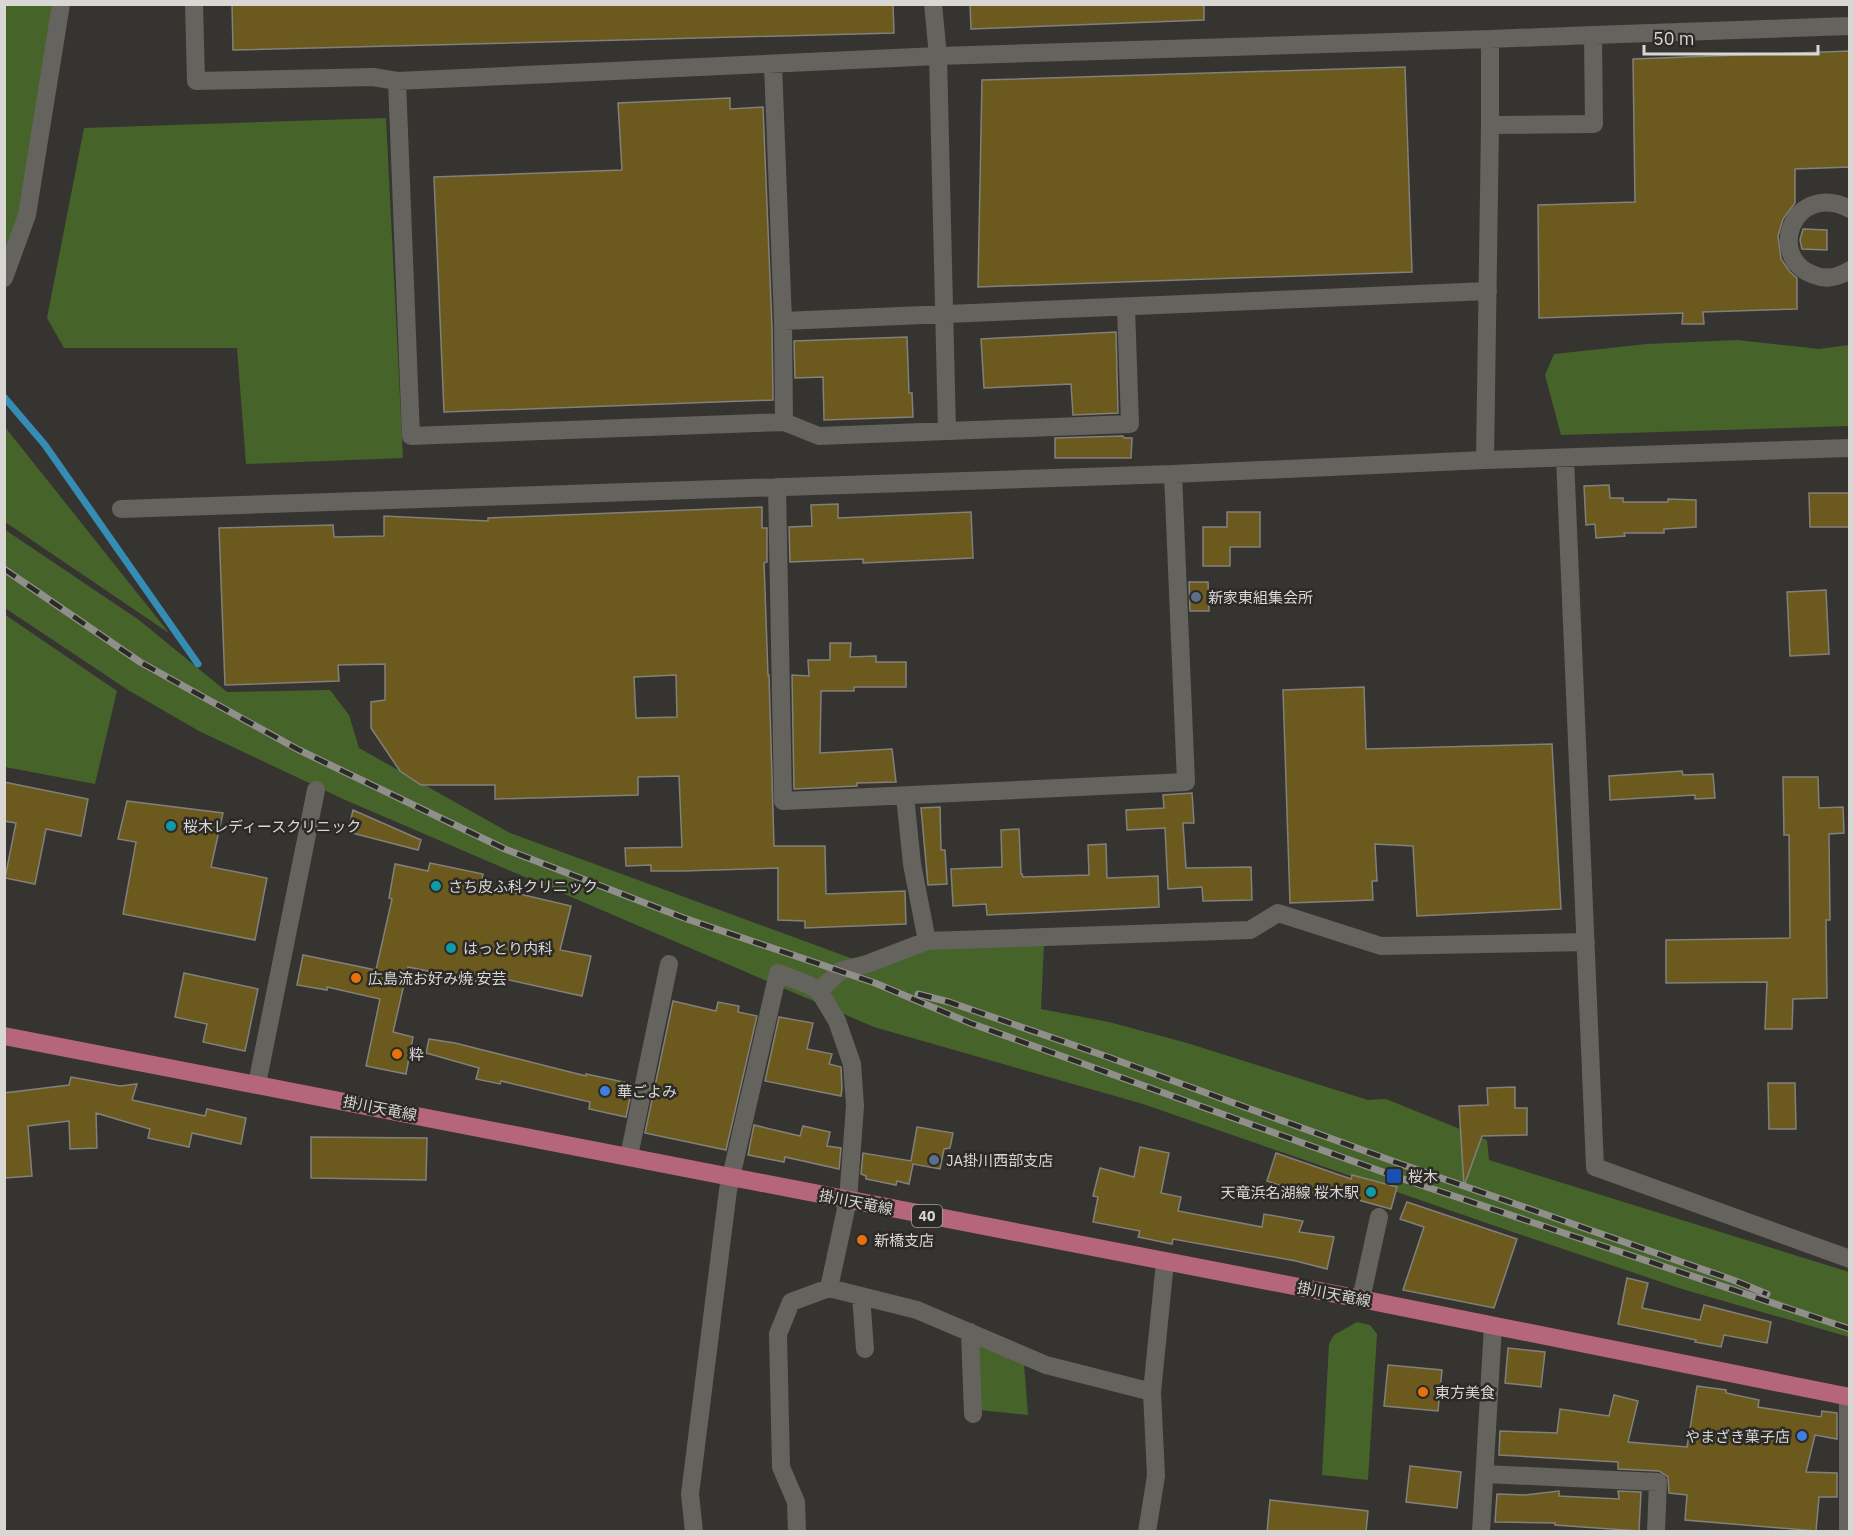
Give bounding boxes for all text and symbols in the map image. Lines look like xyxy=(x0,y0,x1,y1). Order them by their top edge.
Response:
scale bar xyxy=(1644,18,1818,56)
text: 50 m xyxy=(1653,27,1695,50)
place label: 新家東組集会所 xyxy=(1208,588,1313,607)
marker: 新家東組集会所 xyxy=(1189,590,1203,604)
place label: 桜木レディースクリニック xyxy=(183,817,361,836)
marker: 桜木レディースクリニック xyxy=(164,819,178,833)
place label: さち皮ふ科クリニック xyxy=(448,877,598,896)
marker: さち皮ふ科クリニック xyxy=(429,879,443,893)
place label: はっとり内科 xyxy=(463,939,553,958)
marker: はっとり内科 xyxy=(444,941,458,955)
place label: 広島流お好み焼 安芸 xyxy=(368,969,507,988)
marker: 広島流お好み焼 安芸 xyxy=(349,971,363,985)
place label: 粋 xyxy=(409,1045,424,1064)
marker: 粋 xyxy=(390,1047,404,1061)
place label: 華ごよみ xyxy=(617,1082,677,1101)
marker: 華ごよみ xyxy=(598,1084,612,1098)
street label: 掛川天竜線 xyxy=(341,1092,419,1124)
place label: JA掛川西部支店 xyxy=(946,1151,1053,1170)
marker: JA掛川西部支店 xyxy=(927,1153,941,1167)
marker: 桜木 xyxy=(1385,1167,1403,1185)
place label: 桜木 xyxy=(1408,1167,1438,1186)
place label: 天竜浜名湖線 桜木駅 xyxy=(1220,1183,1359,1202)
marker: 天竜浜名湖線 桜木駅 xyxy=(1364,1185,1378,1199)
street label: 掛川天竜線 xyxy=(817,1186,895,1218)
road number: 40 xyxy=(912,1205,942,1227)
place label: 新橋支店 xyxy=(874,1231,934,1250)
marker: 新橋支店 xyxy=(855,1233,869,1247)
street label: 掛川天竜線 xyxy=(1295,1278,1373,1310)
place label: 東方美食 xyxy=(1435,1383,1495,1402)
marker: 東方美食 xyxy=(1416,1385,1430,1399)
place label: やまざき菓子店 xyxy=(1685,1427,1790,1446)
marker: やまざき菓子店 xyxy=(1795,1429,1809,1443)

